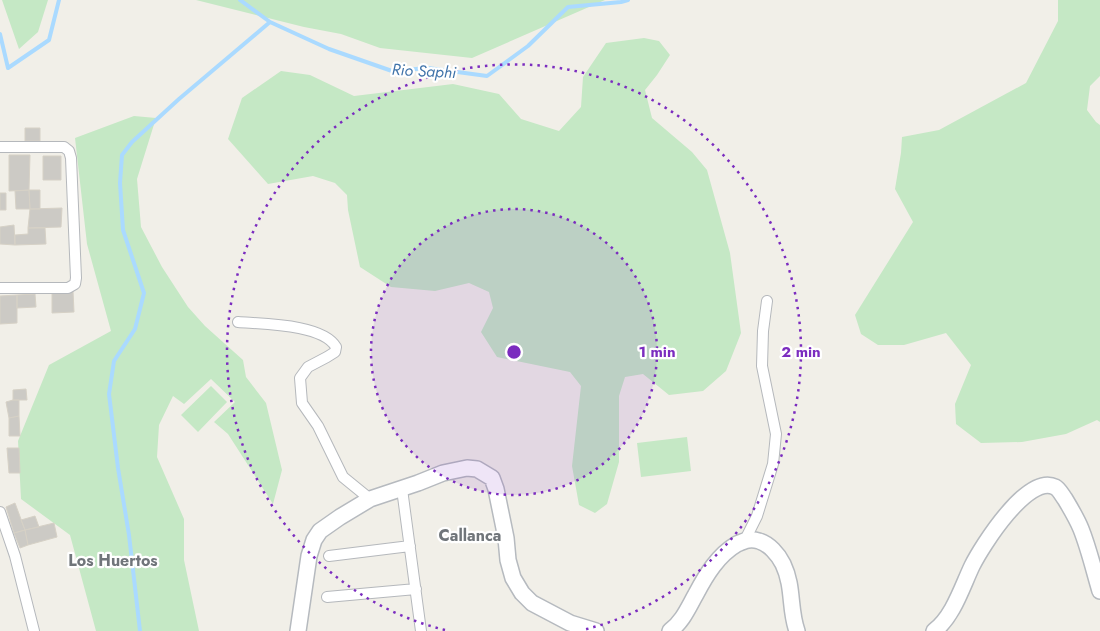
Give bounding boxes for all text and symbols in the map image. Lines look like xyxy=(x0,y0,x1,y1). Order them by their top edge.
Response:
water label: Rio Saphi xyxy=(391,58,458,84)
text: 1 min xyxy=(638,341,676,363)
text: 2 min xyxy=(781,341,821,363)
centre of rings xyxy=(505,343,523,361)
district label: Callanca xyxy=(439,524,501,547)
district label: Los Huertos xyxy=(68,549,158,572)

